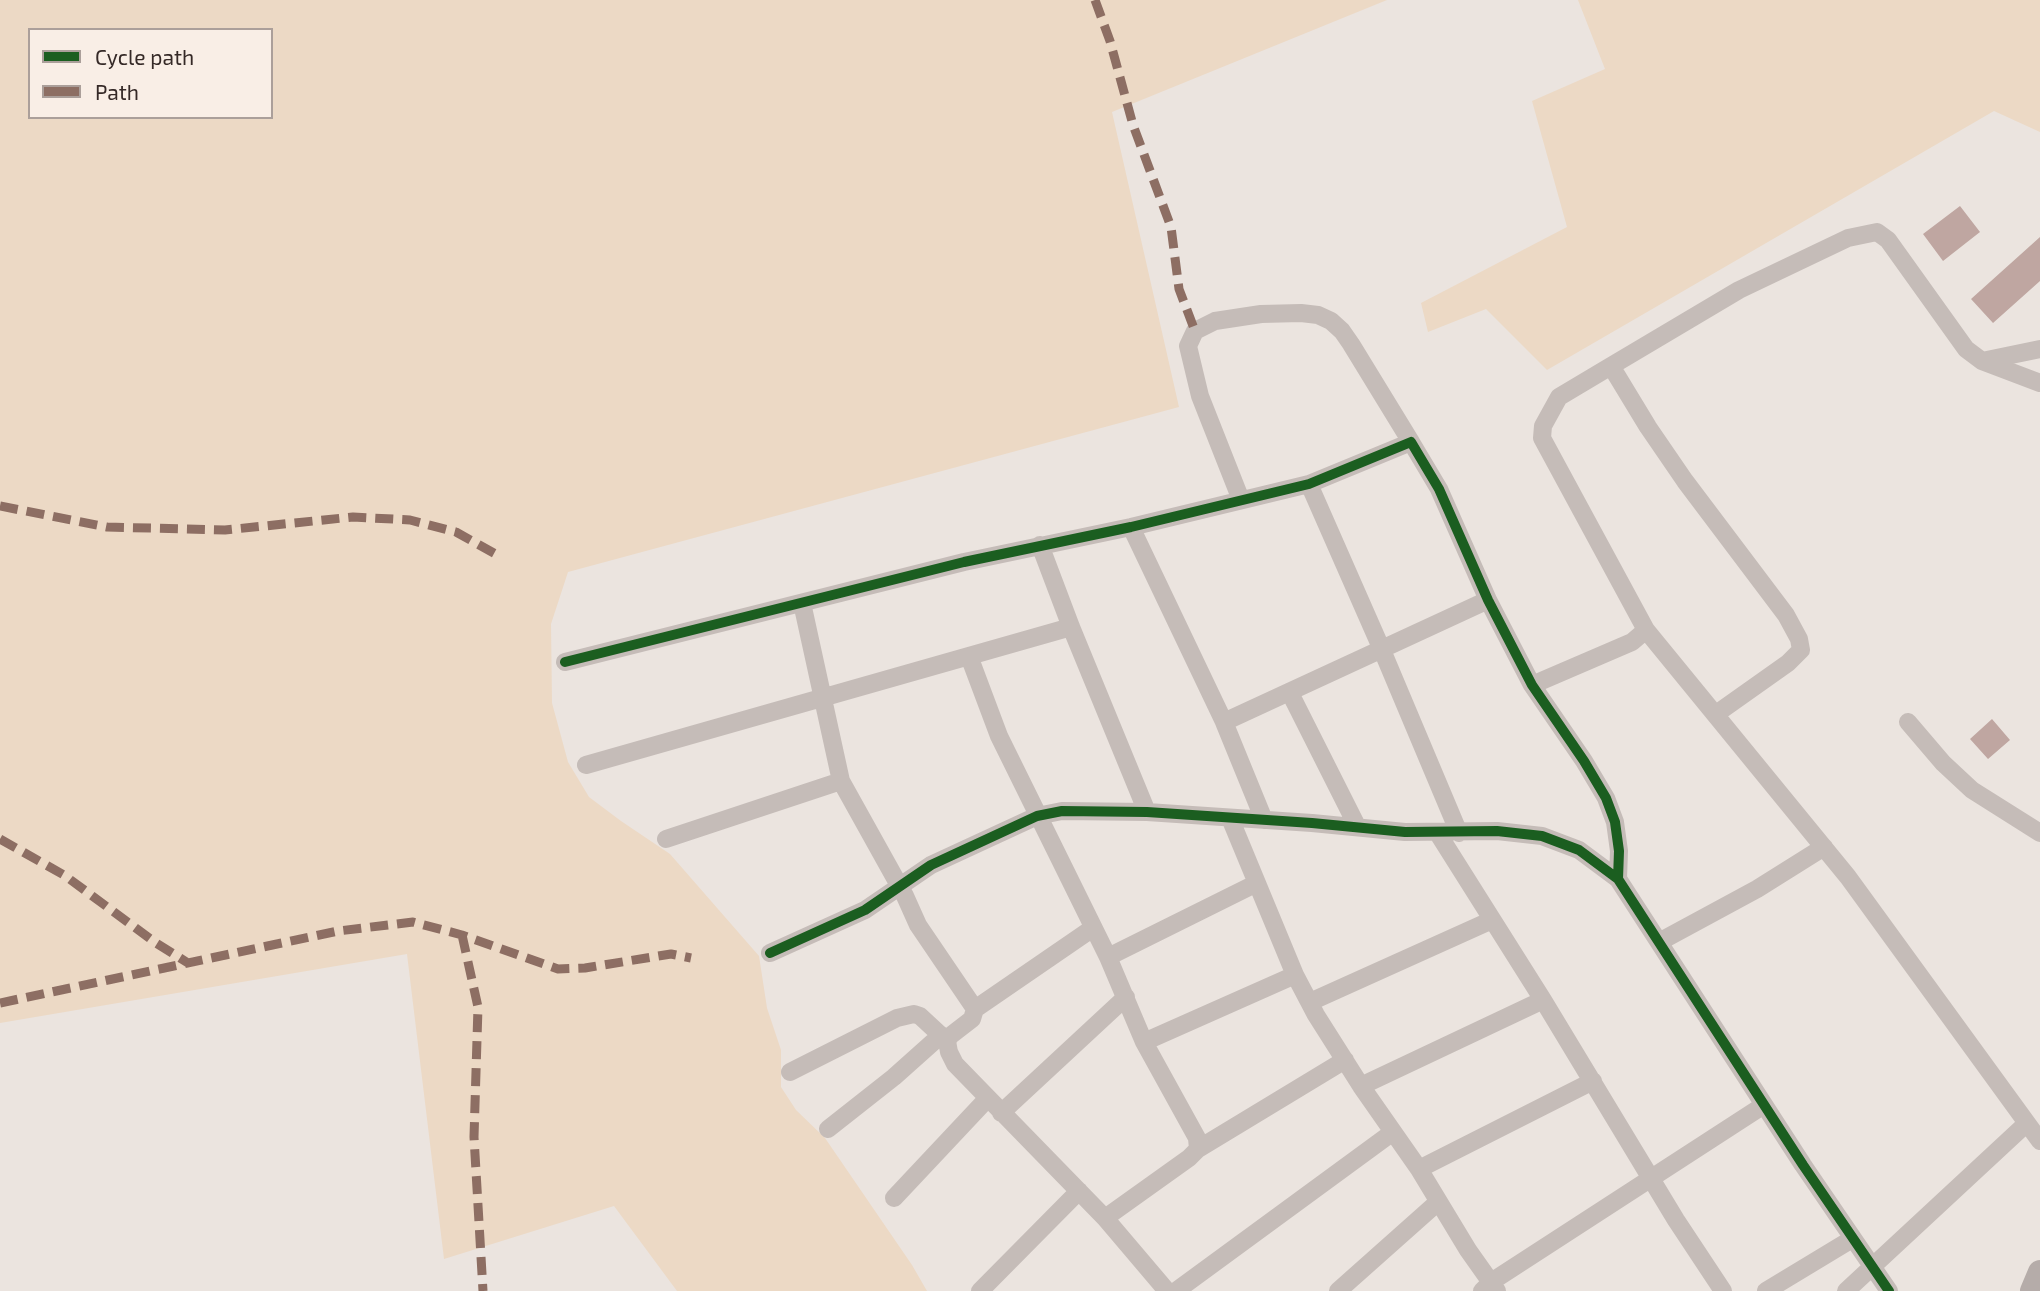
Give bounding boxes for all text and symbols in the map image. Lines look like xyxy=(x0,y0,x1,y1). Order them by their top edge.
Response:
legend xyxy=(28,28,273,119)
text: Cycle path xyxy=(95,44,194,69)
text: Path xyxy=(95,79,139,104)

